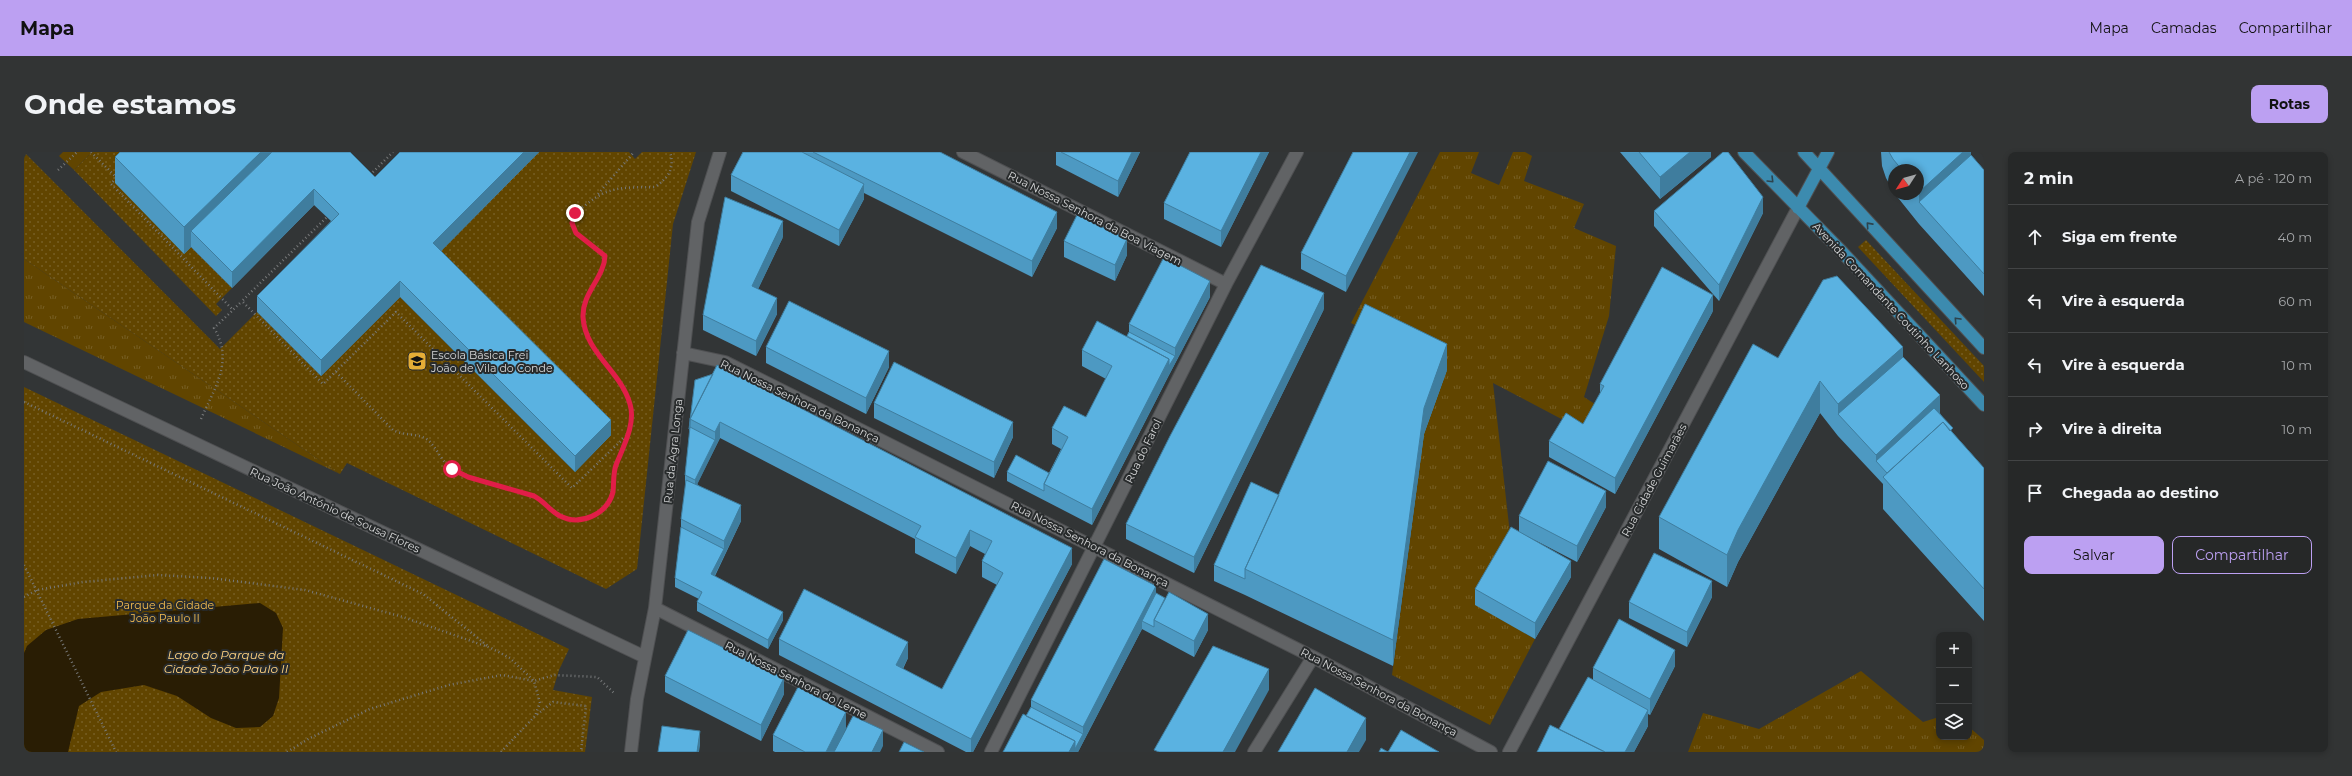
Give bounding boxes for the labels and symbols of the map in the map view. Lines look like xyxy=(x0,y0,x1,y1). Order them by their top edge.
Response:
north arrow xyxy=(1888,164,1924,200)
street label: Rua Nossa Senhora da Boa Viagem xyxy=(1006,168,1184,268)
one-way arrow xyxy=(1766,175,1774,183)
route end xyxy=(566,204,584,222)
street label: Avenida Comandante Coutinho Lanhoso xyxy=(1810,220,1972,393)
one-way arrow xyxy=(1867,222,1874,229)
one-way arrow xyxy=(1955,317,1962,325)
place label: Escola Básica Frei João de Vila do Conde xyxy=(430,348,553,375)
school or university icon: Escola Básica Frei João de Vila do Conde xyxy=(406,350,428,372)
street label: Rua Nossa Senhora da Bonança xyxy=(718,356,882,446)
street label: Rua da Agra Longa xyxy=(661,398,685,504)
street label: Rua do Farol xyxy=(1122,417,1164,485)
street label: Rua Cidade Guimarães xyxy=(1618,421,1690,539)
route start xyxy=(443,460,461,478)
street label: Rua João António de Sousa Flores xyxy=(248,464,423,556)
street label: Rua Nossa Senhora da Bonança xyxy=(1009,498,1171,590)
park label: Parque da Cidade João Paulo II xyxy=(116,598,215,625)
street label: Rua Nossa Senhora do Leme xyxy=(723,638,870,722)
street label: Rua Nossa Senhora da Bonança xyxy=(1298,645,1460,739)
water label: Lago do Parque da Cidade João Paulo II xyxy=(164,647,289,676)

